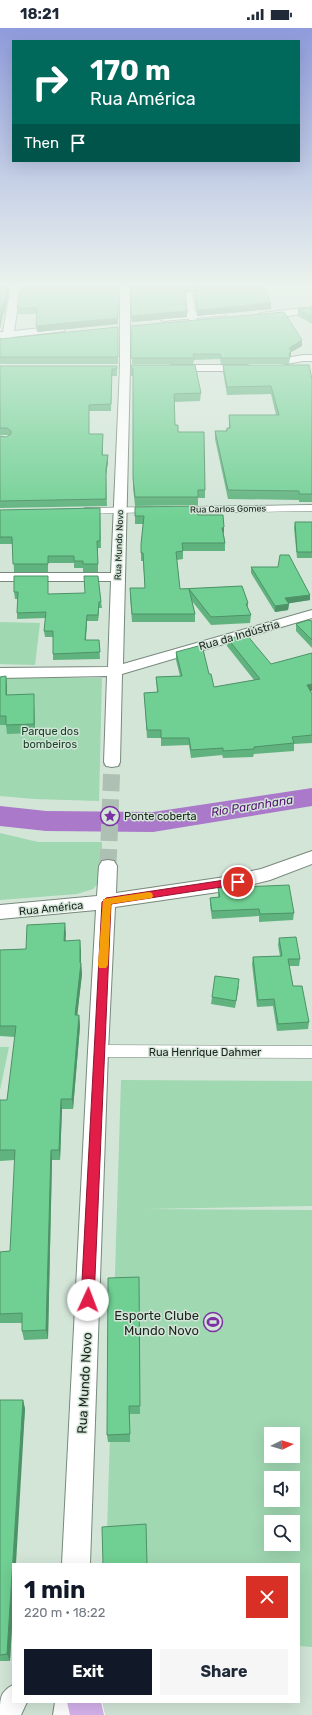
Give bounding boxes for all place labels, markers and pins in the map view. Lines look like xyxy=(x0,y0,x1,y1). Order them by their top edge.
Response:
place icon: Ponte coberta xyxy=(99,805,121,827)
place label: Ponte coberta xyxy=(124,810,197,823)
pin xyxy=(221,865,255,899)
place label: Esporte Clube Mundo Novo xyxy=(114,1308,199,1338)
sports icon: Esporte Clube Mundo Novo xyxy=(202,1311,224,1333)

